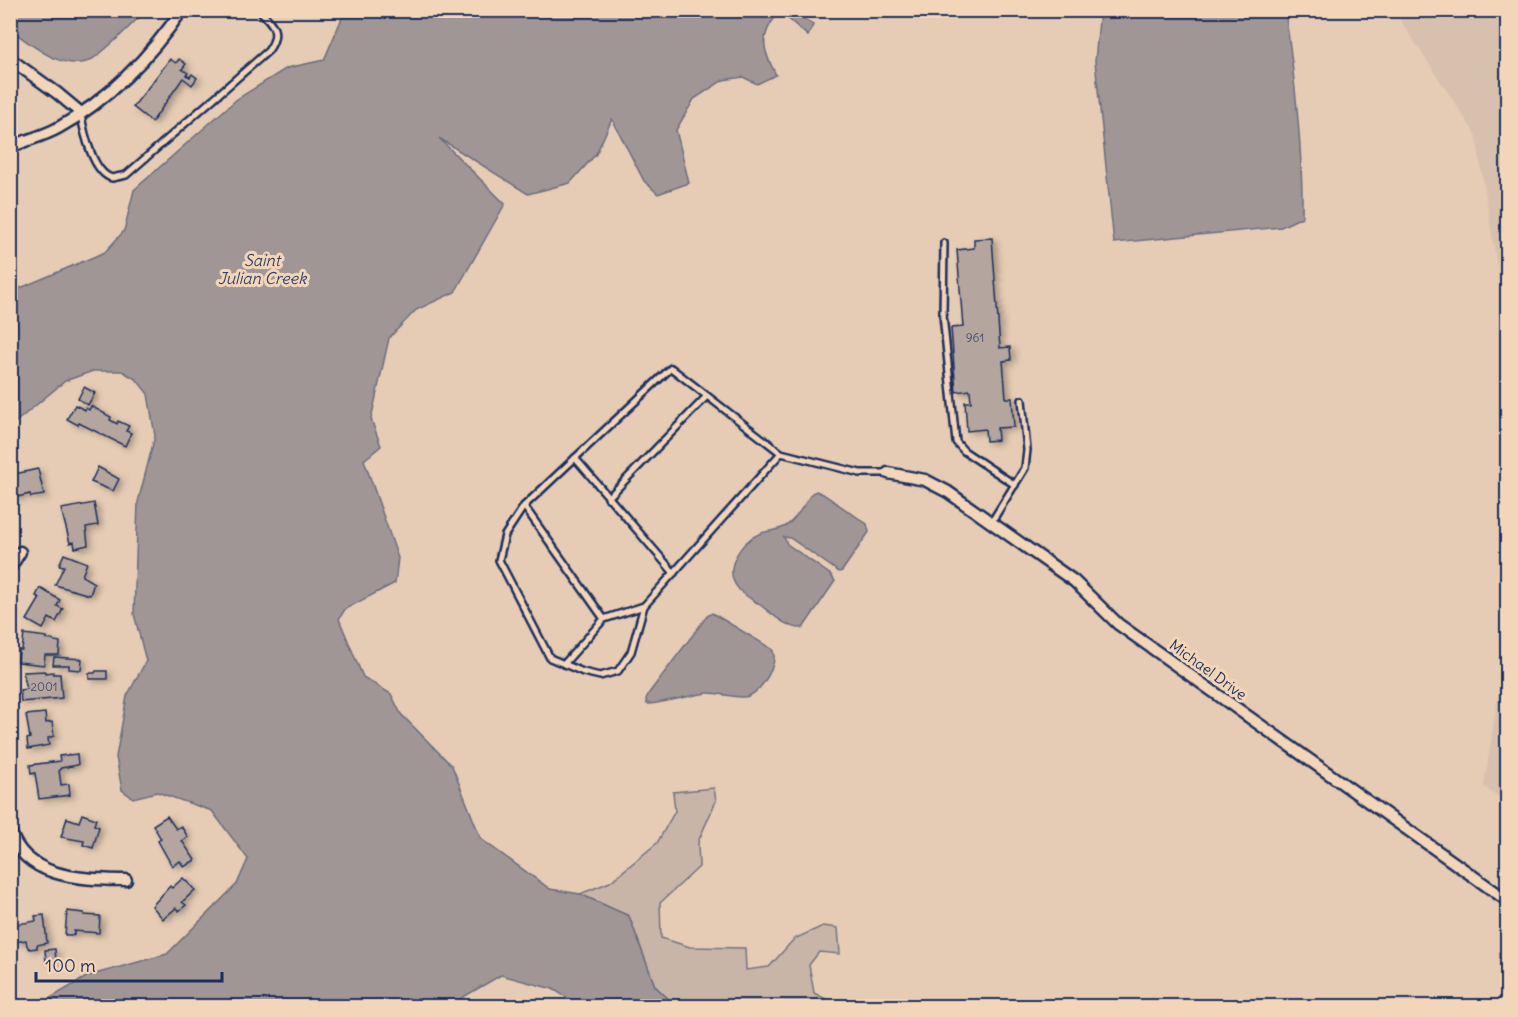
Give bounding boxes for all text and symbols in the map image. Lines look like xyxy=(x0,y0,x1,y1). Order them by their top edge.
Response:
water label: Saint Julian Creek xyxy=(218,250,308,288)
house number: 961 xyxy=(966,330,984,345)
street label: Michael Drive xyxy=(1166,635,1251,704)
house number: 2001 xyxy=(30,679,58,694)
scale bar xyxy=(36,945,222,983)
text: 100 m xyxy=(45,954,96,977)

